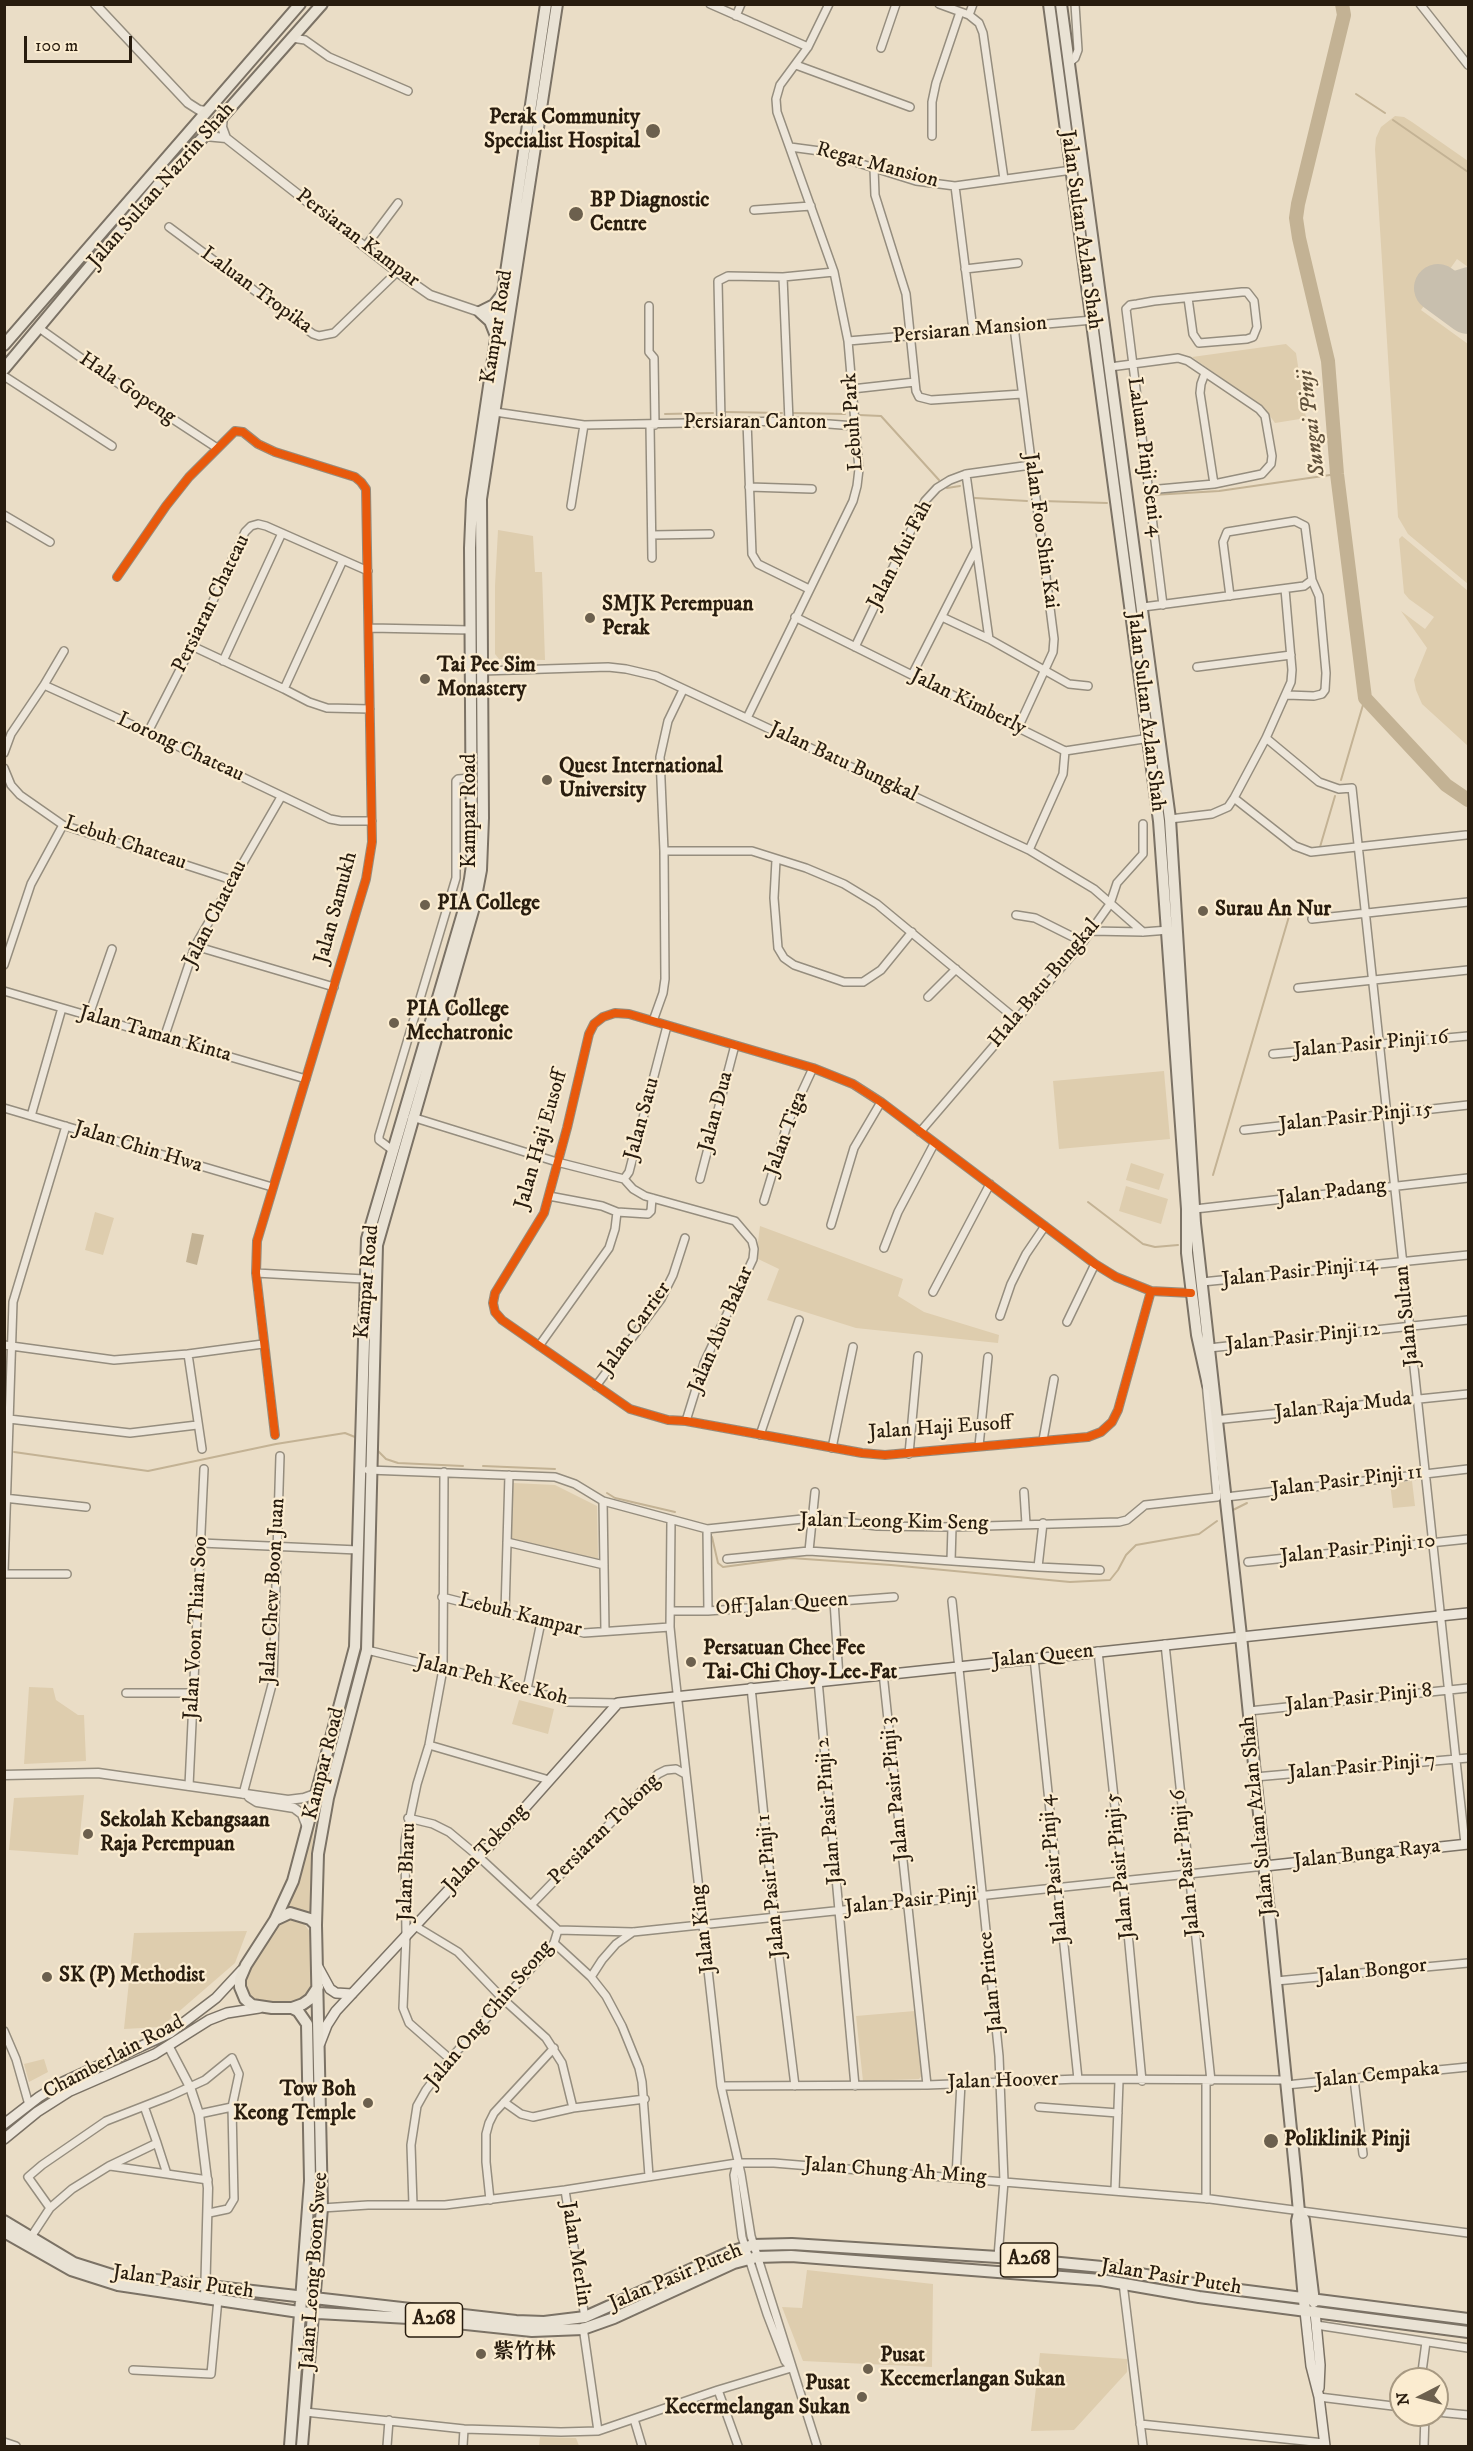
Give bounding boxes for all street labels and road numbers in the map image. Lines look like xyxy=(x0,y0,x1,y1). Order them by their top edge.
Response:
street label: Jalan Sultan Nazrin Shah xyxy=(83,98,241,274)
street label: Jalan Sultan Azlan Shah xyxy=(1054,129,1106,331)
street label: Regat Mansion xyxy=(813,138,941,194)
street label: Persiaran Kampar xyxy=(290,184,424,294)
street label: Laluan Tropika xyxy=(195,242,317,340)
street label: Kampar Road xyxy=(477,268,519,386)
street label: Persiaran Mansion xyxy=(892,312,1048,350)
street label: Hala Gopeng xyxy=(74,347,180,431)
street label: Lebuh Park xyxy=(838,372,870,472)
street label: Laluan Pinji Seni 4 xyxy=(1120,376,1168,538)
street label: Persiaran Canton xyxy=(683,411,827,437)
street label: Jalan Foo Shin Kai xyxy=(1017,452,1063,610)
street label: Jalan Mui Fah xyxy=(863,496,939,614)
street label: Persiaran Chateau xyxy=(168,531,256,677)
street label: Jalan Sultan Azlan Shah xyxy=(1120,611,1170,813)
street label: Jalan Kimberly xyxy=(906,664,1030,742)
street label: Lorong Chateau xyxy=(112,708,248,788)
street label: Jalan Batu Bungkal xyxy=(765,717,921,809)
street label: Kampar Road xyxy=(458,754,484,868)
street label: Lebuh Chateau xyxy=(61,811,189,877)
street label: Jalan Samukh xyxy=(310,849,364,967)
street label: Jalan Chateau xyxy=(178,857,254,971)
street label: Hala Batu Bungkal xyxy=(984,915,1106,1053)
street label: Jalan Taman Kinta xyxy=(76,1001,234,1069)
street label: Jalan Pasir Pinji 16 xyxy=(1292,1026,1450,1064)
street label: Jalan Haji Eusoff xyxy=(510,1068,574,1212)
street label: Jalan Dua xyxy=(694,1069,740,1155)
street label: Jalan Satu xyxy=(620,1075,666,1163)
street label: Jalan Tiga xyxy=(760,1088,814,1180)
street label: Jalan Pasir Pinji 15 xyxy=(1278,1097,1434,1139)
street label: Jalan Chin Hwa xyxy=(71,1117,205,1179)
street label: Jalan Padang xyxy=(1276,1174,1388,1212)
street label: Kampar Road xyxy=(350,1224,386,1340)
street label: Jalan Pasir Pinji 14 xyxy=(1221,1252,1379,1294)
street label: Jalan Abu Bakar xyxy=(684,1263,760,1397)
street label: Jalan Sultan xyxy=(1390,1264,1426,1368)
street label: Jalan Carrier xyxy=(595,1278,677,1380)
street label: Jalan Pasir Pinji 12 xyxy=(1225,1317,1381,1359)
street label: Jalan Raja Muda xyxy=(1273,1387,1413,1427)
street label: Jalan Haji Eusoff xyxy=(868,1411,1012,1447)
street label: Jalan Pasir Pinji 11 xyxy=(1270,1460,1424,1504)
street label: Jalan Chew Boon Juan xyxy=(257,1497,291,1685)
street label: Jalan Leong Kim Seng xyxy=(799,1509,989,1537)
street label: Jalan Pasir Pinji 10 xyxy=(1279,1529,1437,1571)
street label: Jalan Voon Thian Soo xyxy=(180,1536,214,1720)
street label: Off Jalan Queen xyxy=(715,1588,849,1622)
street label: Lebuh Kampar xyxy=(456,1589,584,1643)
street label: Jalan Queen xyxy=(991,1639,1095,1675)
street label: Jalan Peh Kee Koh xyxy=(413,1650,571,1712)
street label: Jalan Pasir Pinji 8 xyxy=(1284,1679,1434,1719)
street label: Kampar Road xyxy=(299,1705,351,1823)
street label: Jalan Sultan Azlan Shah xyxy=(1236,1715,1282,1917)
street label: Jalan Pasir Pinji 3 xyxy=(876,1716,916,1862)
street label: Jalan Pasir Pinji 2 xyxy=(811,1737,849,1885)
street label: Jalan Pasir Pinji 7 xyxy=(1287,1749,1437,1787)
street label: Persiaran Tokong xyxy=(544,1769,666,1891)
street label: Jalan Pasir Pinji 6 xyxy=(1167,1788,1207,1938)
street label: Jalan Pasir Pinji 5 xyxy=(1101,1791,1141,1941)
street label: Jalan Pasir Pinji 4 xyxy=(1035,1794,1075,1944)
street label: Jalan Tokong xyxy=(438,1799,534,1899)
street label: Jalan Pasir Pinji 1 xyxy=(752,1813,792,1959)
street label: Jalan Bharu xyxy=(394,1822,422,1922)
street label: Jalan Bunga Raya xyxy=(1292,1835,1442,1875)
street label: Jalan King xyxy=(686,1883,722,1975)
street label: Jalan Pasir Pinji xyxy=(844,1883,978,1921)
street label: Jalan Prince xyxy=(974,1930,1010,2034)
street label: Jalan Ong Chin Seong xyxy=(421,1936,559,2094)
street label: Jalan Bongor xyxy=(1316,1954,1428,1990)
street label: Chamberlain Road xyxy=(39,2010,189,2106)
street label: Jalan Cempaka xyxy=(1314,2057,1440,2095)
street label: Jalan Hoover xyxy=(947,2067,1059,2097)
street label: Jalan Chung Ah Ming xyxy=(803,2153,987,2191)
street label: Jalan Leong Boon Swee xyxy=(296,2171,334,2371)
street label: Jalan Merlin xyxy=(554,2200,596,2308)
street label: Jalan Pasir Puteh xyxy=(606,2239,746,2317)
road number: A268 xyxy=(1000,2243,1058,2277)
street label: Jalan Pasir Puteh xyxy=(1099,2254,1243,2302)
street label: Jalan Pasir Puteh xyxy=(111,2261,255,2305)
road number: A268 xyxy=(406,2303,462,2337)

